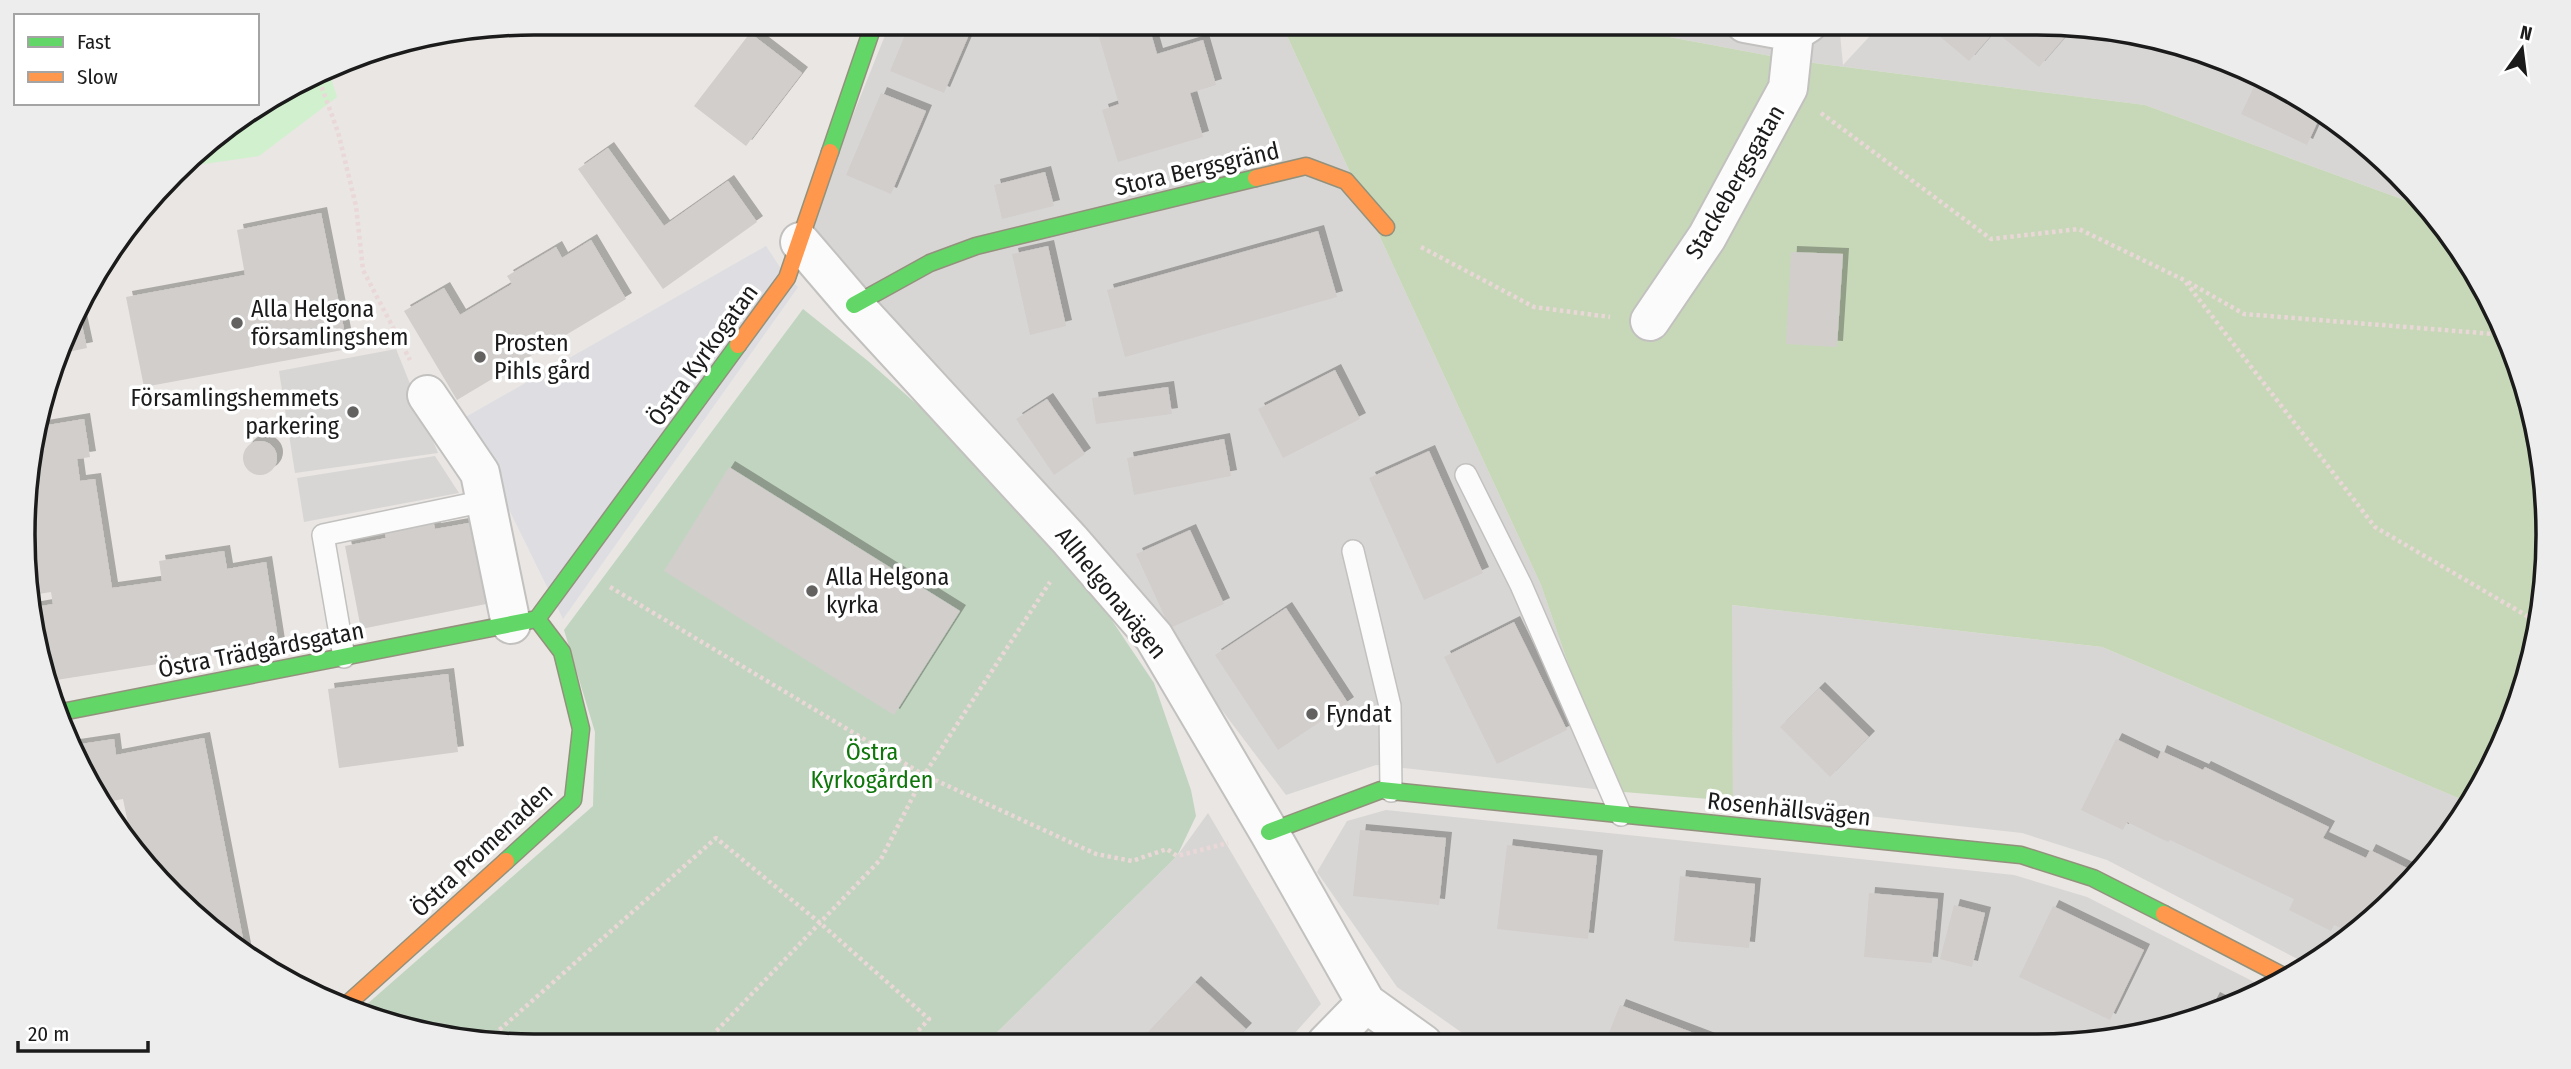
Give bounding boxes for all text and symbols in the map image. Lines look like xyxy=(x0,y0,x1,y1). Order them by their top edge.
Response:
legend xyxy=(14,14,259,105)
north arrow xyxy=(2487,14,2557,84)
text: N xyxy=(2518,20,2534,46)
text: Fast xyxy=(77,29,111,55)
text: Slow xyxy=(77,64,118,90)
street label: Stackebergsgatan xyxy=(1680,100,1790,264)
street label: Stora Bergsgränd xyxy=(1112,137,1282,201)
street label: Östra Kyrkogatan xyxy=(642,279,764,431)
place label: Alla Helgona församlingshem xyxy=(251,295,408,351)
marker: Alla Helgona församlingshem xyxy=(229,315,245,331)
place label: Prosten Pihls gård xyxy=(494,329,591,385)
marker: Prosten Pihls gård xyxy=(472,349,488,365)
place label: Församlingshemmets parkering xyxy=(131,384,340,440)
marker: Församlingshemmets parkering xyxy=(345,404,361,420)
street label: Allhelgonavägen xyxy=(1049,522,1173,664)
place label: Alla Helgona kyrka xyxy=(826,563,949,619)
marker: Alla Helgona kyrka xyxy=(804,583,820,599)
street label: Östra Trädgårdsgatan xyxy=(156,616,366,684)
place label: Fyndat xyxy=(1326,700,1392,728)
marker: Fyndat xyxy=(1304,706,1320,722)
park label: Östra Kyrkogården xyxy=(811,738,933,794)
street label: Östra Promenaden xyxy=(406,777,558,923)
street label: Rosenhällsvägen xyxy=(1706,786,1872,832)
scale bar xyxy=(18,1010,147,1054)
text: 20 m xyxy=(28,1021,69,1047)

